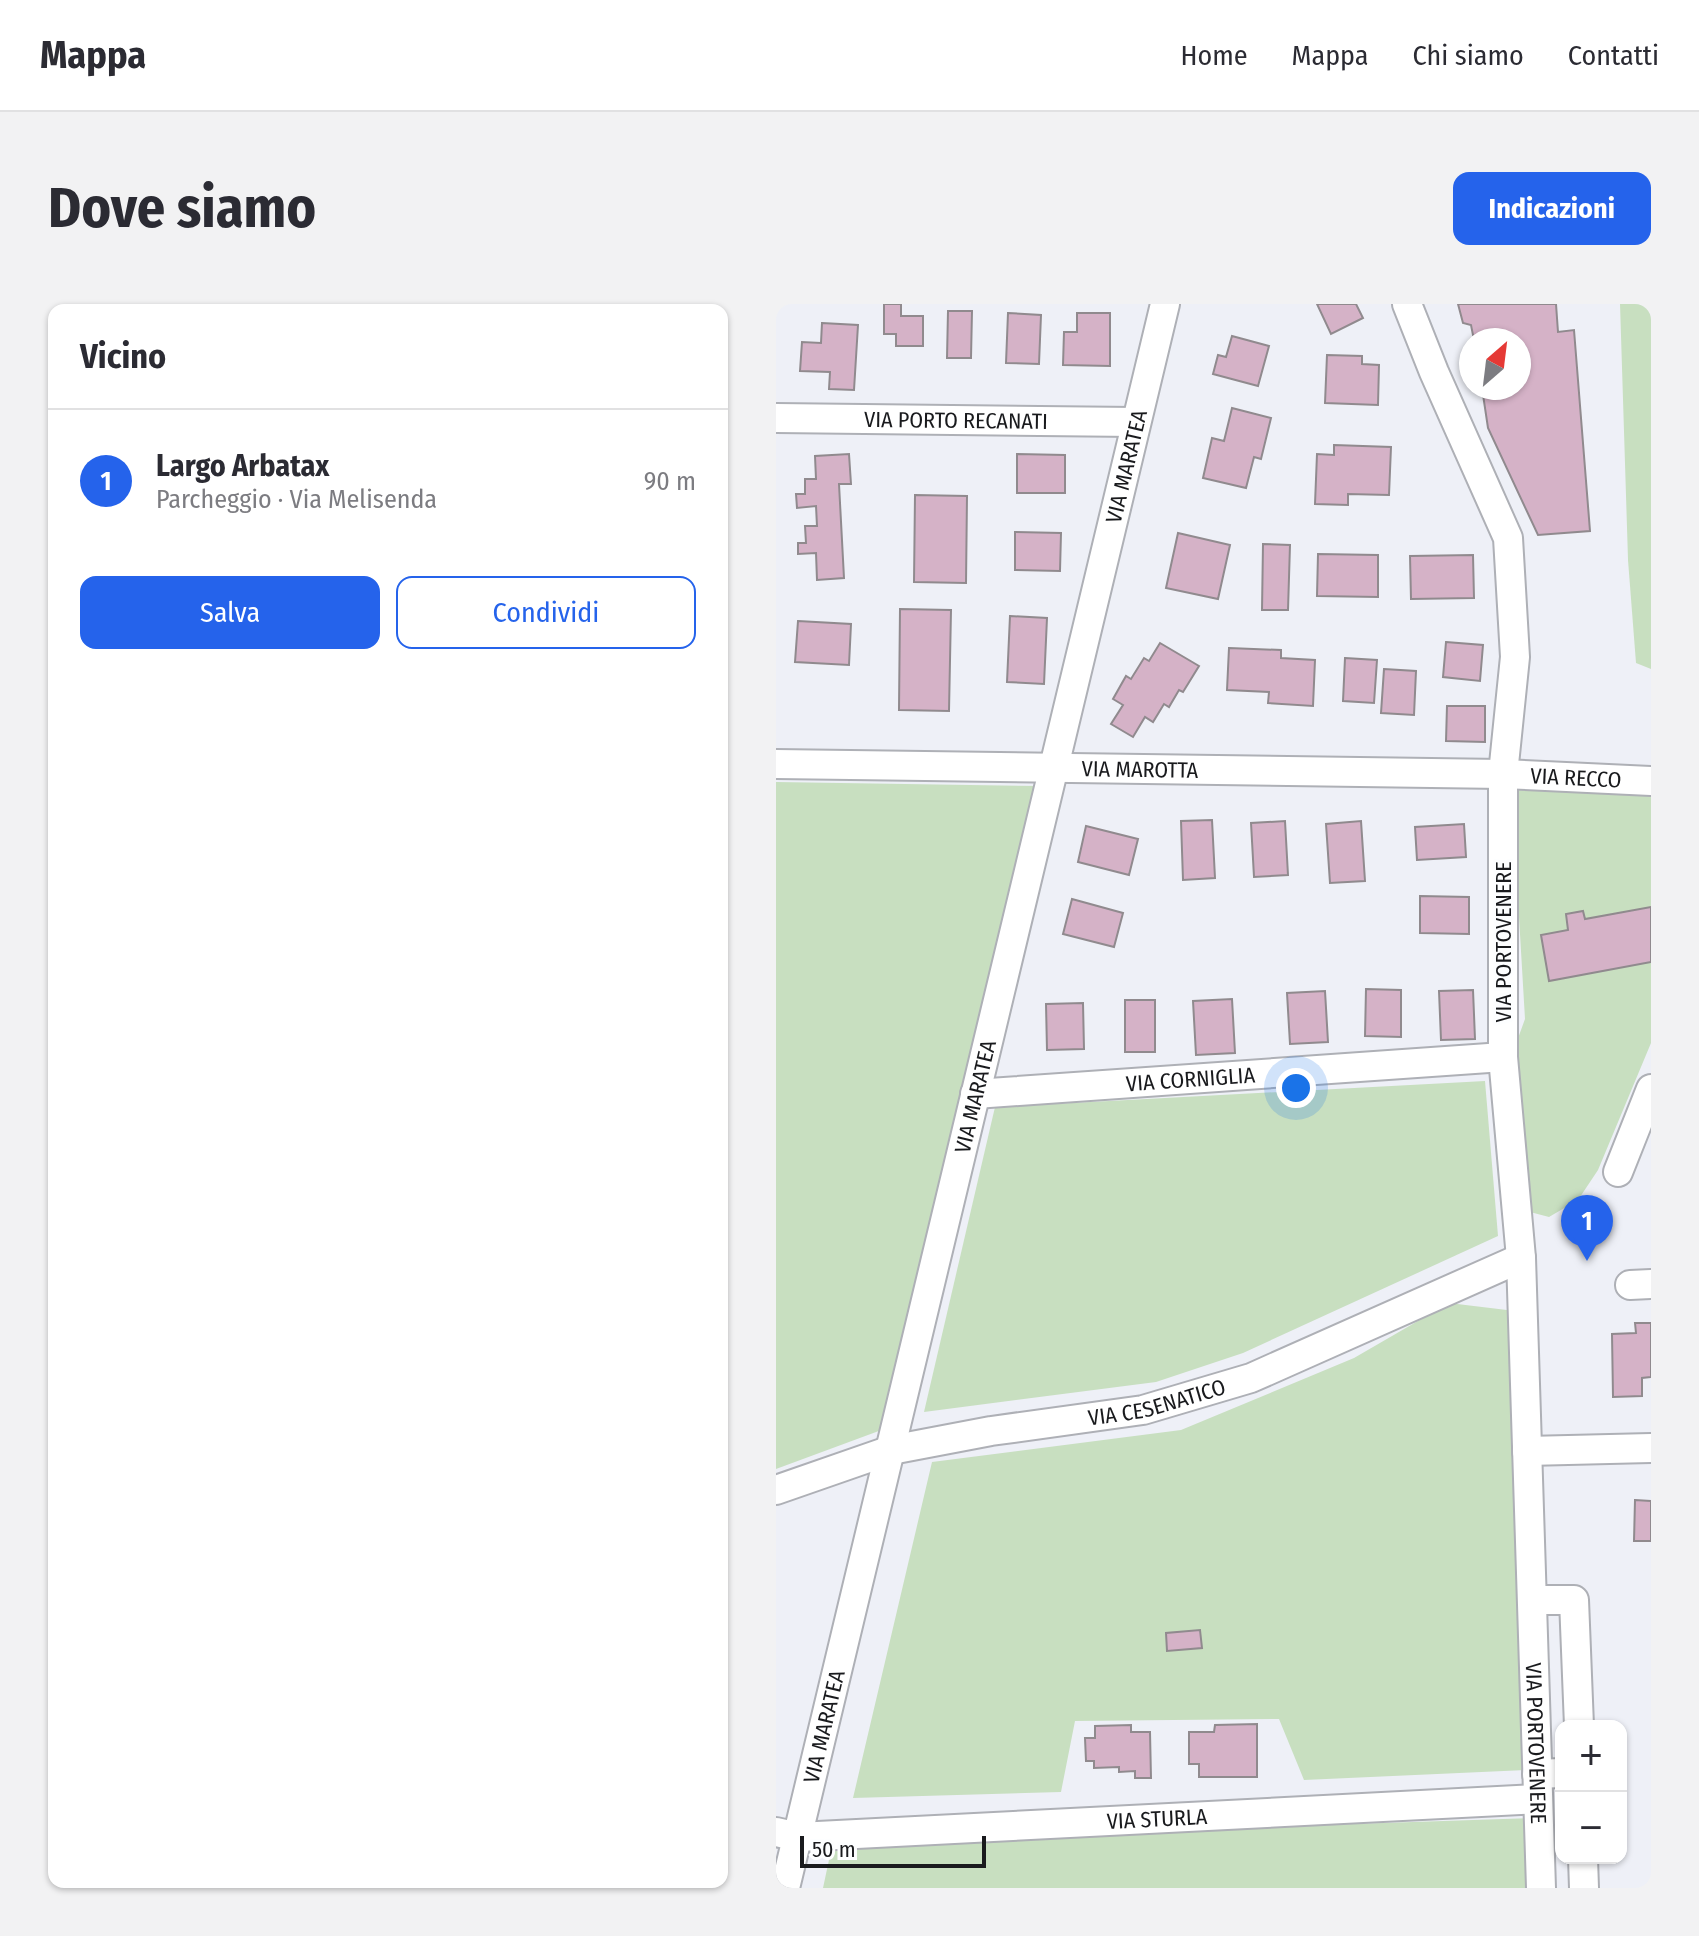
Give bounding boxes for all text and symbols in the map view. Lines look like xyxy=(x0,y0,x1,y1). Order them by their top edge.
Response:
text: Mappa xyxy=(40,32,146,78)
text: Home xyxy=(1181,39,1248,72)
text: Mappa xyxy=(1292,39,1368,72)
text: Chi siamo xyxy=(1412,39,1524,72)
text: Contatti xyxy=(1568,39,1659,72)
button: Indicazioni xyxy=(1453,172,1651,245)
text: Dove siamo xyxy=(48,175,316,242)
north arrow xyxy=(1459,328,1531,400)
text: Vicino xyxy=(80,336,166,377)
street label: VIA PORTO RECANATI xyxy=(864,406,1048,435)
street label: VIA MARATEA xyxy=(1100,407,1153,526)
text: Largo Arbatax xyxy=(156,448,329,484)
text: 1 xyxy=(101,466,112,497)
text: 90 m xyxy=(644,466,696,497)
text: Parcheggio · Via Melisenda xyxy=(156,484,437,515)
button: Salva xyxy=(80,576,380,649)
button: Condividi xyxy=(396,576,696,649)
street label: VIA MAROTTA xyxy=(1081,755,1199,784)
street label: VIA RECCO xyxy=(1530,762,1622,794)
street label: VIA PORTOVENERE xyxy=(1490,861,1517,1023)
street label: VIA MARATEA xyxy=(949,1037,1002,1156)
street label: VIA CORNIGLIA xyxy=(1125,1061,1256,1097)
your location xyxy=(1276,1068,1316,1108)
pin: 1 xyxy=(1561,1195,1613,1261)
street label: VIA CESENATICO xyxy=(1086,1373,1229,1431)
street label: VIA PORTOVENERE xyxy=(1520,1662,1552,1824)
street label: VIA MARATEA xyxy=(798,1667,851,1786)
map controls xyxy=(1555,1720,1627,1864)
button: + xyxy=(1555,1720,1627,1792)
button: − xyxy=(1555,1792,1627,1864)
street label: VIA STURLA xyxy=(1106,1803,1208,1835)
scale bar xyxy=(800,1832,986,1868)
text: 50 m xyxy=(812,1836,856,1863)

